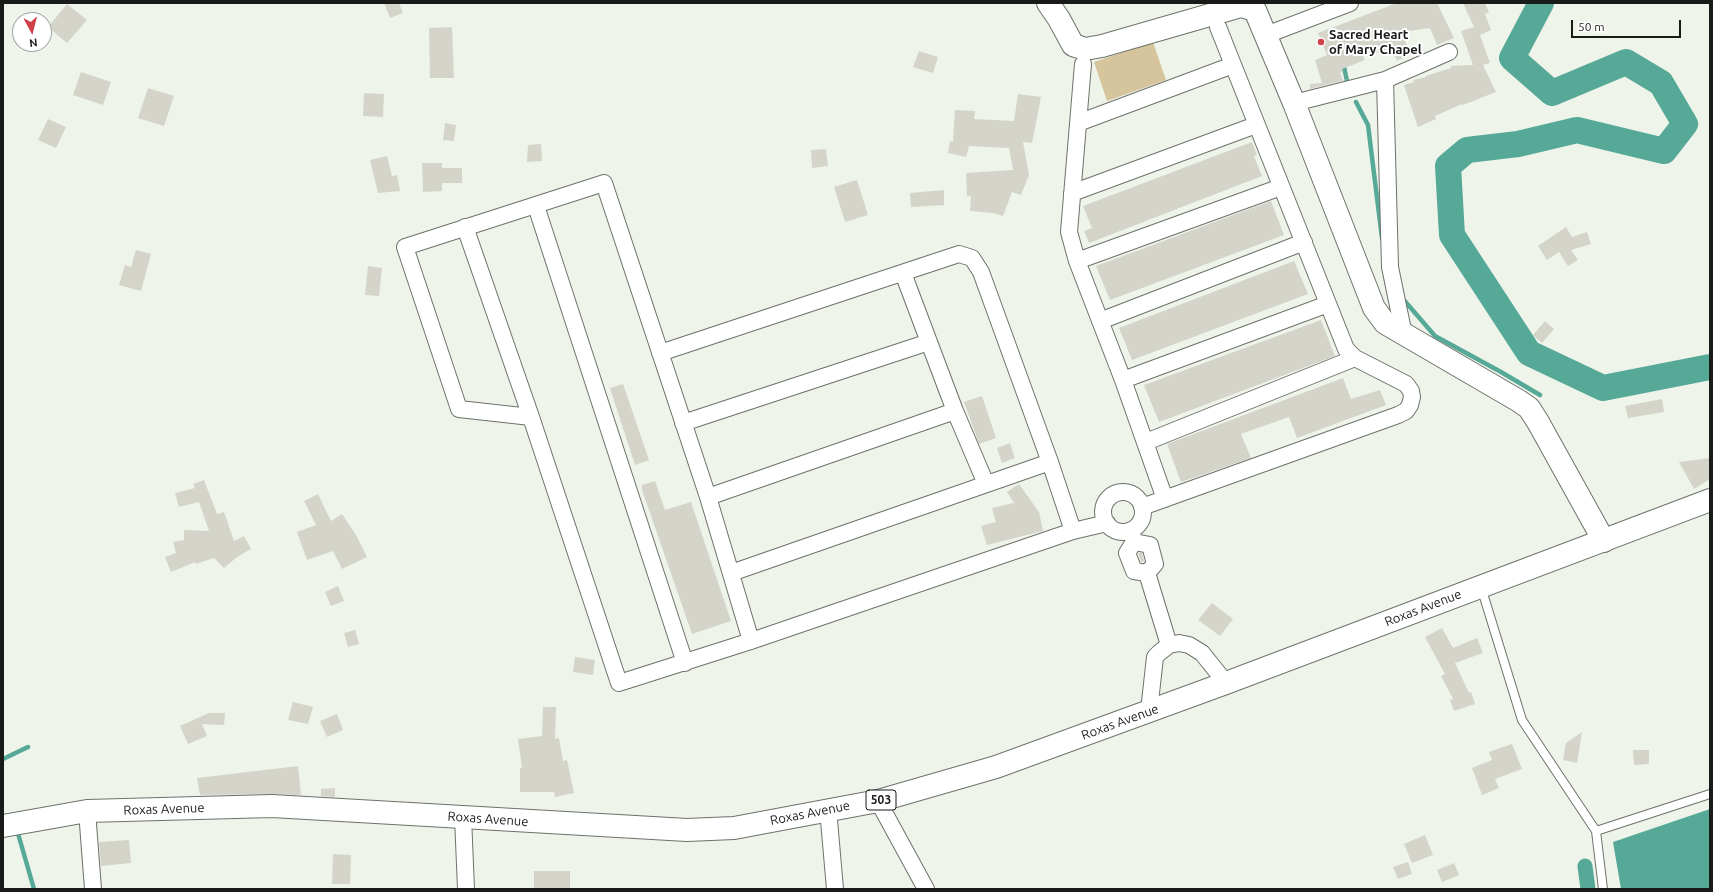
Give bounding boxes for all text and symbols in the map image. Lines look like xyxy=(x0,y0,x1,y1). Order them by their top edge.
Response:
north arrow xyxy=(12,12,52,52)
scale bar xyxy=(1573,12,1683,38)
text: 50 m xyxy=(1578,20,1605,33)
place label: Sacred Heart of Mary Chapel xyxy=(1329,27,1422,58)
text: N xyxy=(29,36,38,49)
marker: Sacred Heart of Mary Chapel xyxy=(1316,37,1326,47)
street label: Roxas Avenue xyxy=(1382,586,1464,630)
street label: Roxas Avenue xyxy=(1079,701,1161,743)
road number: 503 xyxy=(866,790,896,810)
street label: Roxas Avenue xyxy=(769,798,851,828)
street label: Roxas Avenue xyxy=(123,800,205,818)
street label: Roxas Avenue xyxy=(447,808,529,830)

